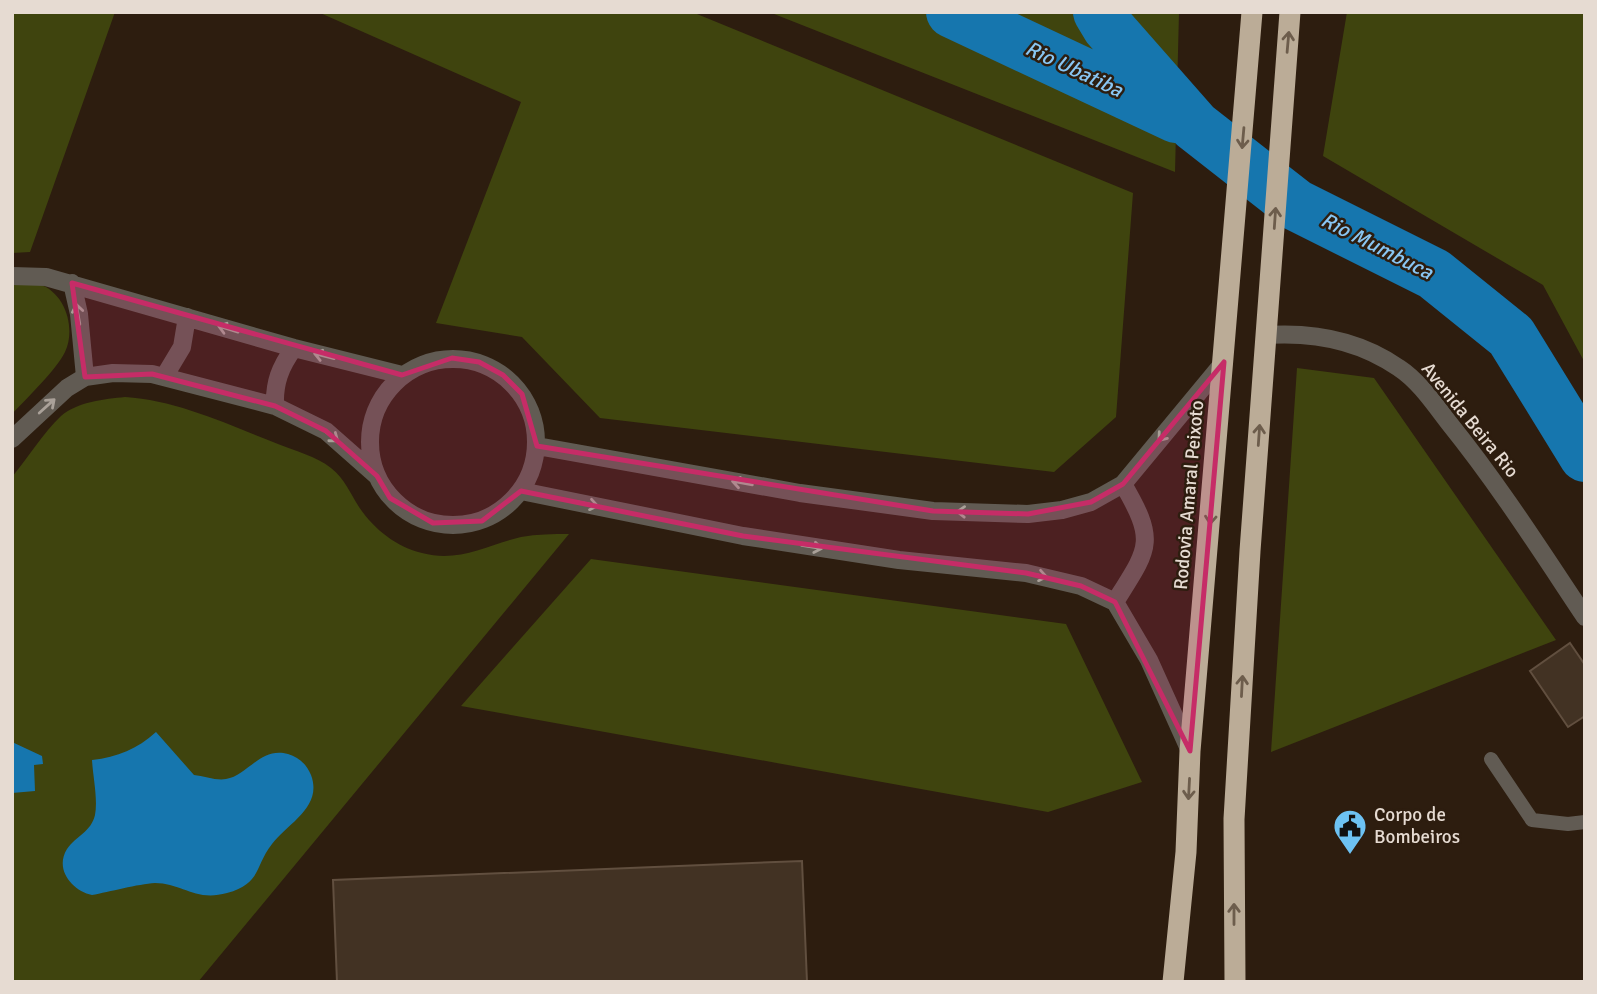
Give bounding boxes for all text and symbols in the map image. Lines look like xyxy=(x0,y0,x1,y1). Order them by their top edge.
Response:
one-way arrow xyxy=(1282,31,1295,53)
water label: Rio Ubatiba xyxy=(1021,35,1128,103)
one-way arrow xyxy=(1236,126,1249,149)
one-way arrow xyxy=(1269,207,1282,230)
water label: Rio Mumbuca xyxy=(1317,207,1438,286)
one-way arrow xyxy=(71,303,84,326)
one-way arrow xyxy=(218,322,240,335)
one-way arrow xyxy=(313,349,336,362)
street label: Avenida Beira Rio xyxy=(1416,357,1524,483)
one-way arrow xyxy=(38,397,55,414)
street label: Rodovia Amaral Peixoto xyxy=(1169,399,1209,591)
one-way arrow xyxy=(1157,424,1173,442)
one-way arrow xyxy=(1253,424,1266,447)
one-way arrow xyxy=(320,428,339,443)
one-way arrow xyxy=(731,476,754,489)
one-way arrow xyxy=(576,498,599,512)
one-way arrow xyxy=(1204,502,1217,525)
one-way arrow xyxy=(956,506,979,519)
one-way arrow xyxy=(800,540,822,553)
one-way arrow xyxy=(1025,569,1048,582)
one-way arrow xyxy=(1236,675,1249,698)
one-way arrow xyxy=(1182,778,1195,801)
place label: Corpo de Bombeiros xyxy=(1374,803,1460,849)
public building icon: Corpo de Bombeiros xyxy=(1331,807,1369,856)
one-way arrow xyxy=(1227,902,1241,925)

